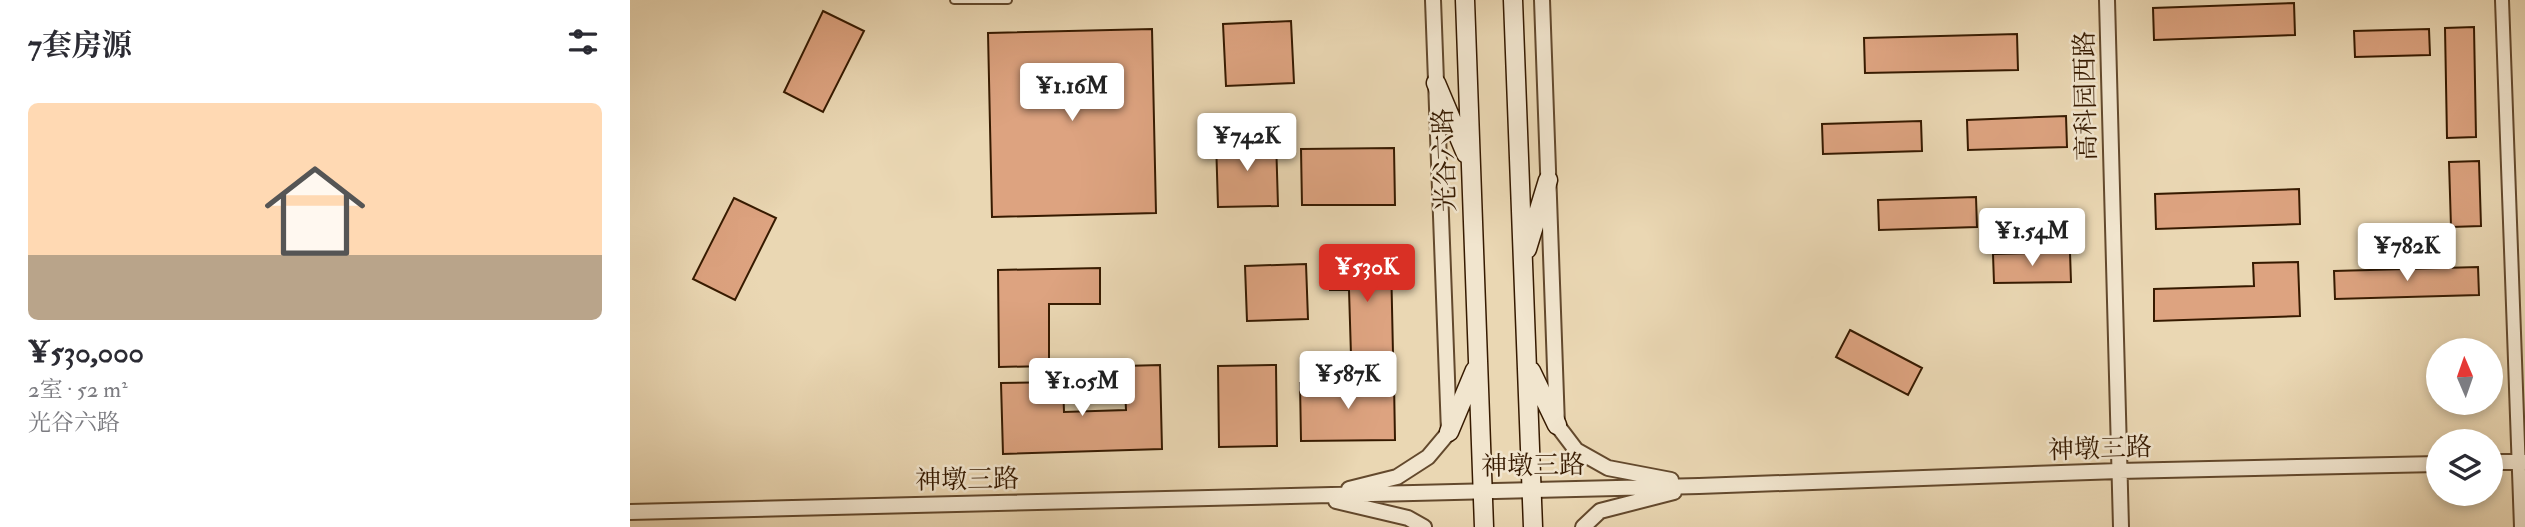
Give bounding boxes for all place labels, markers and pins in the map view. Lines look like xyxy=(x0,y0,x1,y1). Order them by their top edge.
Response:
pin: ¥1.16M xyxy=(1015,64,1129,123)
pin: ¥742K xyxy=(1198,114,1296,173)
pin: ¥1.54M xyxy=(1975,208,2089,268)
pin: ¥782K xyxy=(2358,224,2456,283)
pin: ¥530K xyxy=(1318,244,1416,304)
pin: ¥587K xyxy=(1299,352,1397,411)
pin: ¥1.05M xyxy=(1025,358,1139,418)

